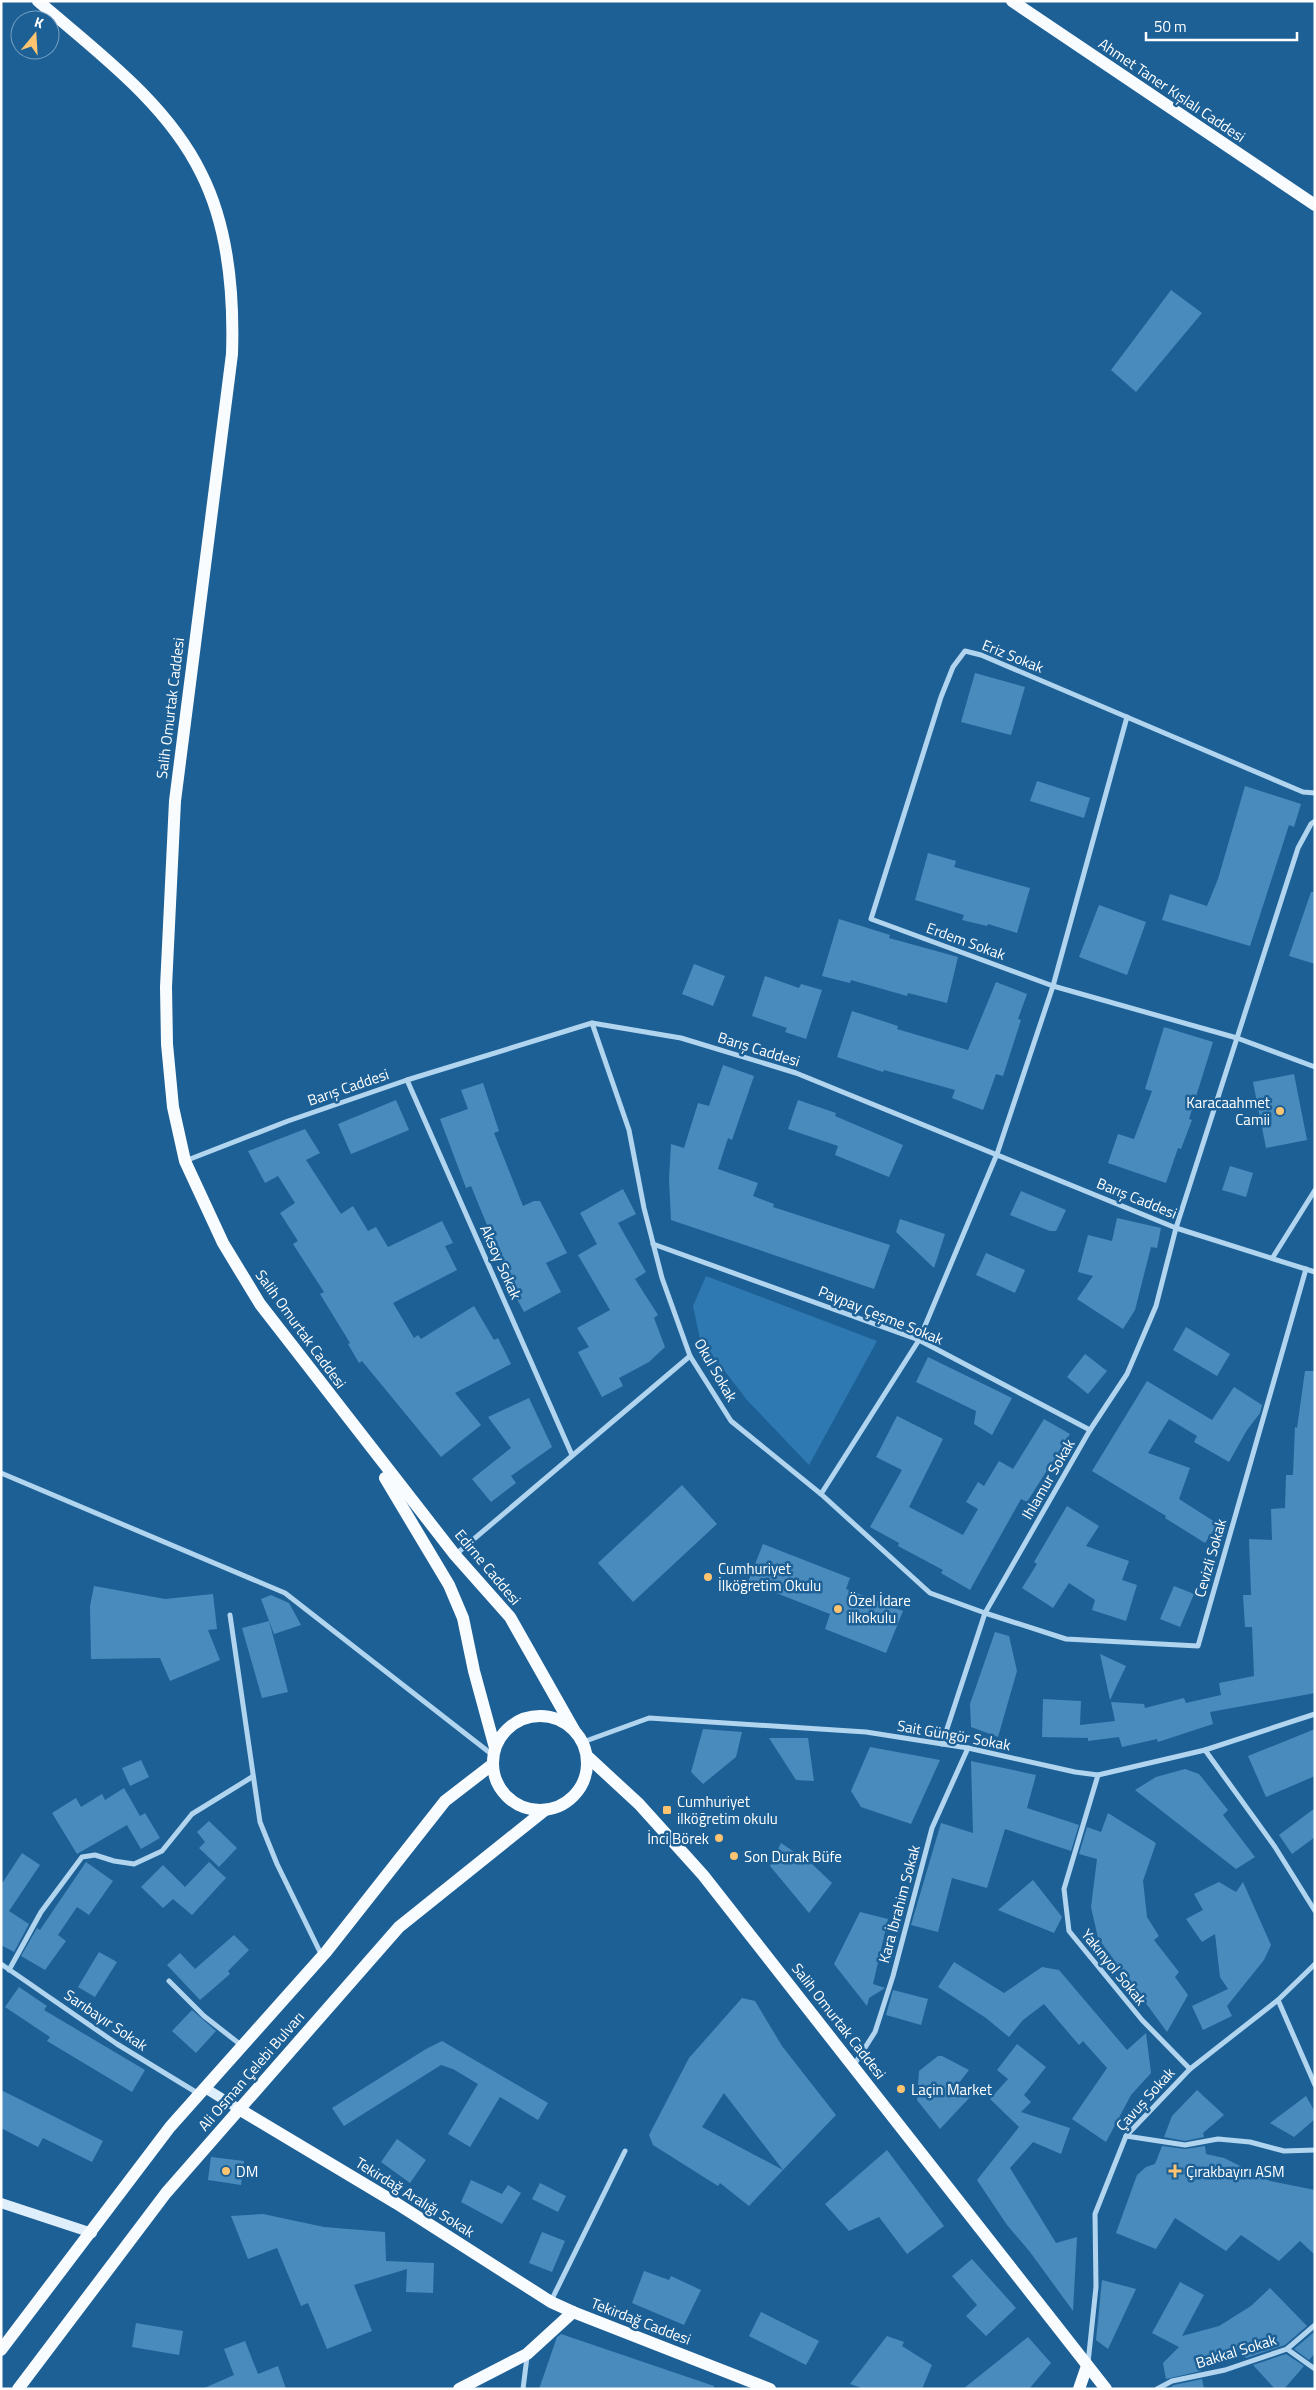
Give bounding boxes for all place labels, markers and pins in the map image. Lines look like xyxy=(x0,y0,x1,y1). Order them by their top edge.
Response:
place label: Karacaahmet Camii xyxy=(1186,1091,1271,1131)
marker: Karacaahmet Camii xyxy=(1274,1105,1286,1117)
place label: Cumhuriyet İlköğretim Okulu xyxy=(718,1557,821,1597)
marker: Cumhuriyet İlköğretim Okulu xyxy=(702,1571,714,1583)
place label: Özel İdare ilkokulu xyxy=(848,1589,911,1629)
marker: Özel İdare ilkokulu xyxy=(832,1603,844,1615)
place label: Cumhuriyet ilköğretim okulu xyxy=(677,1790,778,1830)
marker: Cumhuriyet ilköğretim okulu xyxy=(661,1804,673,1816)
place label: İnci Börek xyxy=(647,1827,709,1850)
marker: İnci Börek xyxy=(713,1832,725,1844)
place label: Son Durak Büfe xyxy=(744,1845,842,1868)
marker: Son Durak Büfe xyxy=(728,1850,740,1862)
place label: Laçin Market xyxy=(911,2078,993,2101)
marker: Laçin Market xyxy=(895,2083,907,2095)
place label: DM xyxy=(236,2160,258,2183)
place label: Çırakbayırı ASM xyxy=(1186,2160,1285,2183)
marker: Çırakbayırı ASM xyxy=(1168,2164,1182,2178)
marker: DM xyxy=(220,2165,232,2177)

